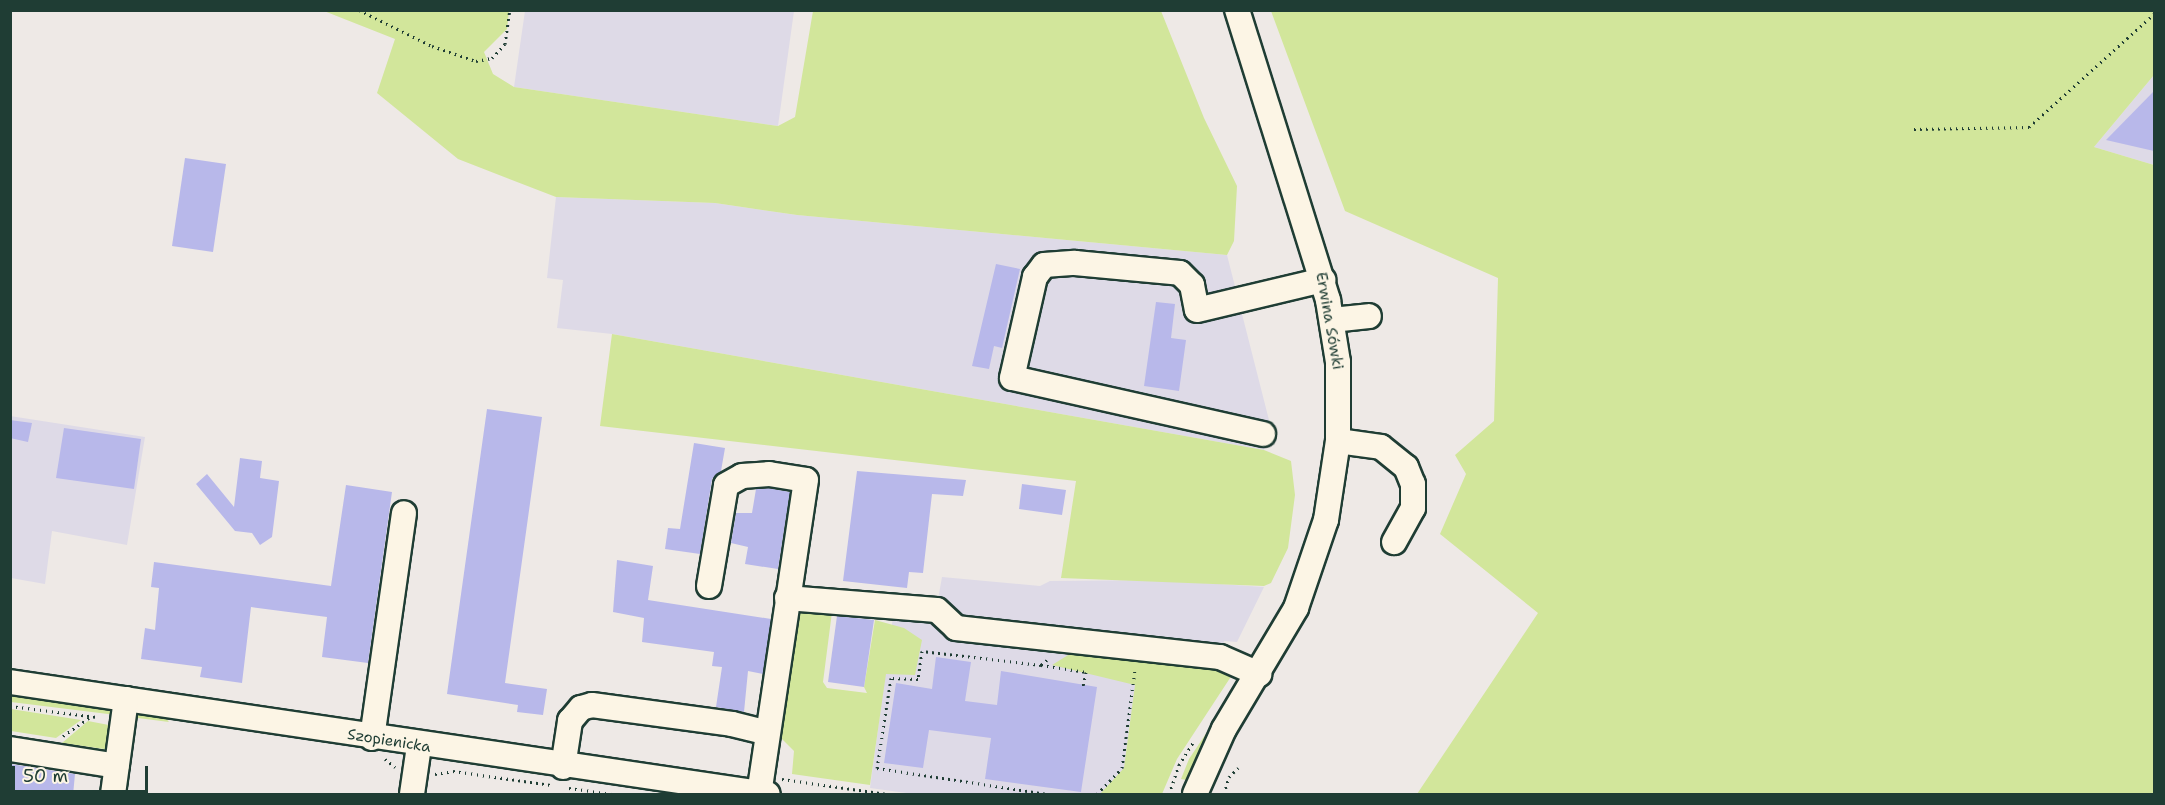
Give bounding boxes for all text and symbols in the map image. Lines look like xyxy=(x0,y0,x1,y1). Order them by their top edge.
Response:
street label: Erwina Sówki xyxy=(1312,271,1346,371)
street label: Szopienicka xyxy=(346,726,432,756)
scale bar xyxy=(15,754,152,792)
text: 50 m xyxy=(23,764,68,788)

